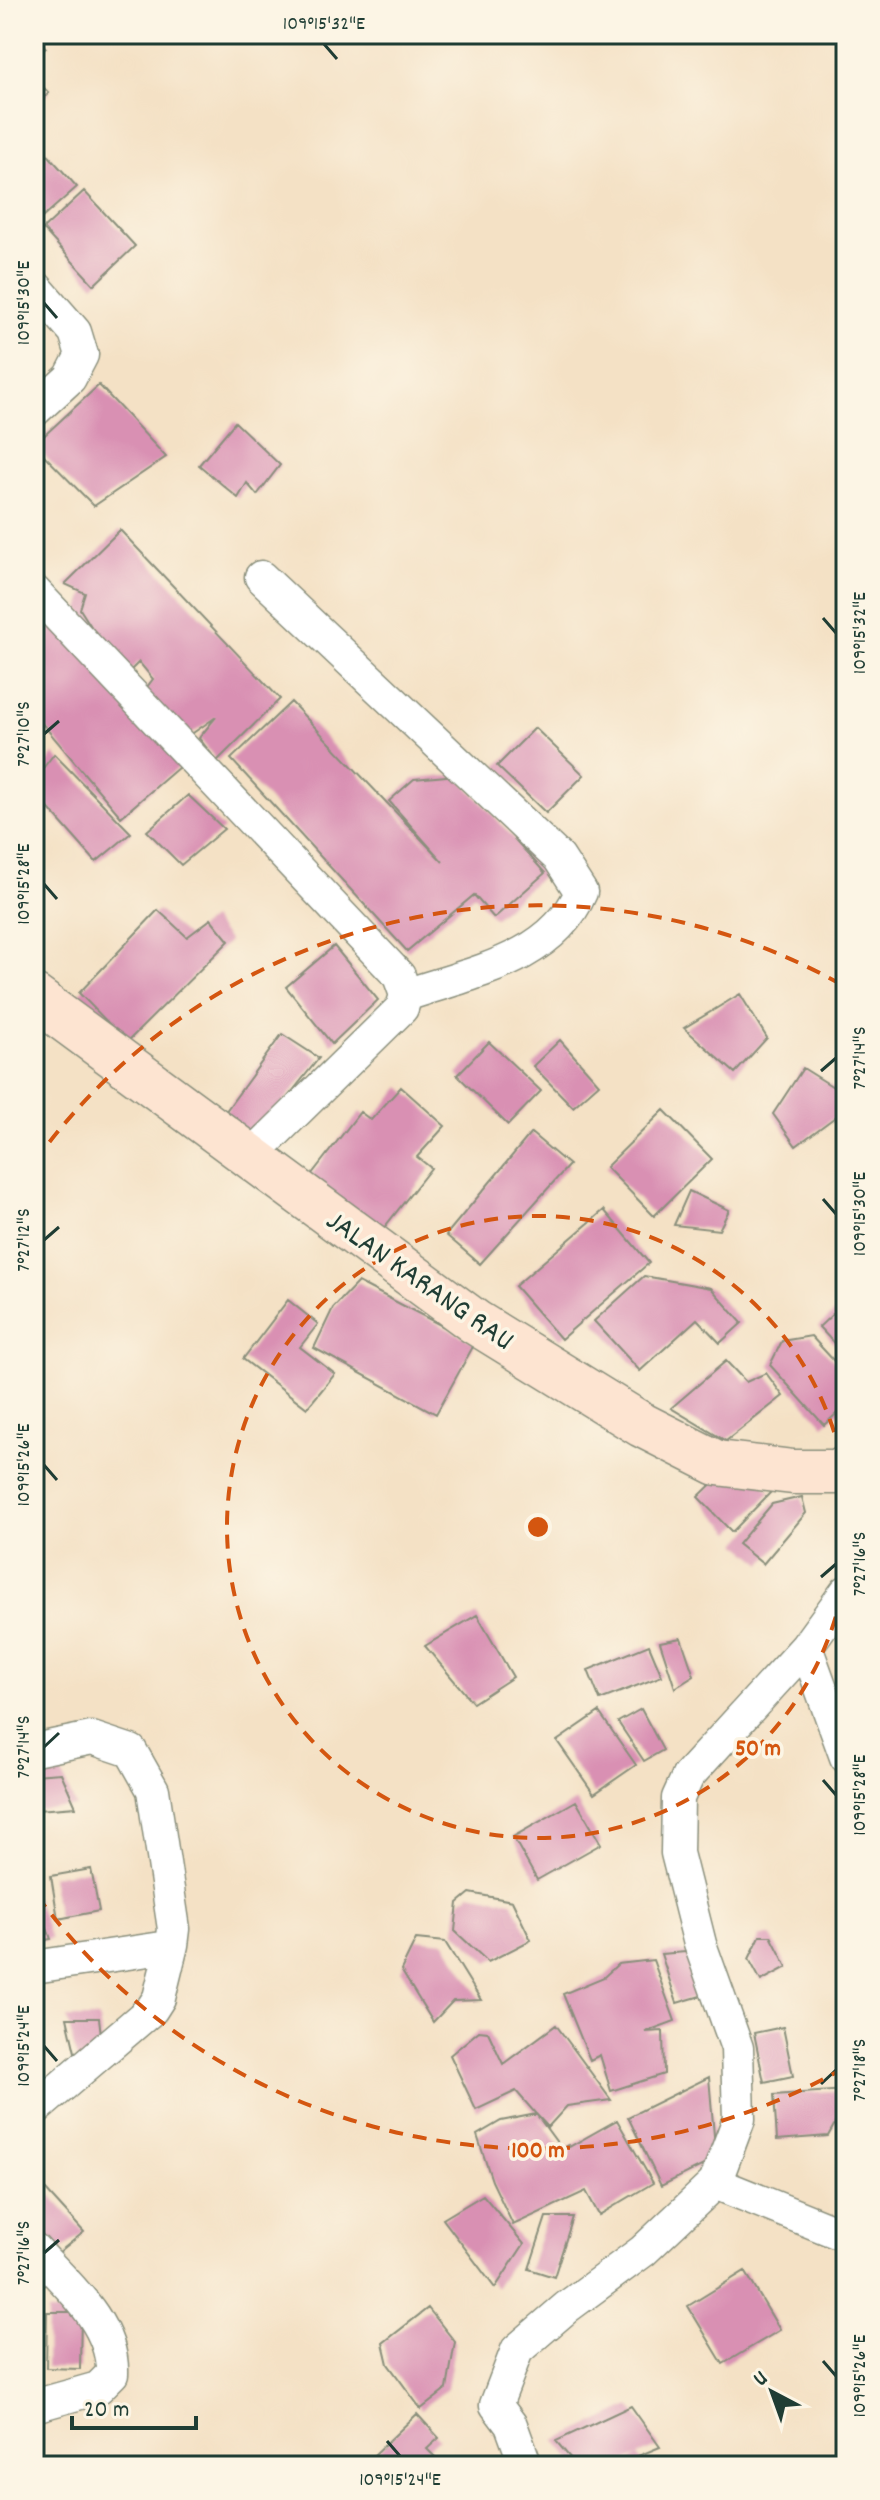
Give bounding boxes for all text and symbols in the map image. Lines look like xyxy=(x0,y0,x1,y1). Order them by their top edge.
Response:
text: 109°15'32"E xyxy=(283,11,365,39)
text: 109°15'30"E xyxy=(11,261,39,345)
text: 109°15'32"E xyxy=(847,592,875,674)
text: 7°27'10"S xyxy=(11,701,39,767)
text: 109°15'28"E xyxy=(11,843,39,925)
text: 7°27'14"S xyxy=(847,1026,875,1090)
text: 109°15'30"E xyxy=(847,1172,875,1256)
street label: JALAN KARANG RAU xyxy=(316,1202,521,1364)
text: 7°27'12"S xyxy=(11,1208,39,1272)
text: 109°15'26"E xyxy=(11,1423,39,1507)
centre of rings xyxy=(524,1513,552,1541)
text: 7°27'16"S xyxy=(847,1532,875,1596)
text: 7°27'14"S xyxy=(11,1715,39,1779)
text: 50 m xyxy=(735,1733,781,1767)
text: 109°15'28"E xyxy=(847,1754,875,1836)
text: 109°15'24"E xyxy=(11,2005,39,2087)
text: 7°27'18"S xyxy=(847,2039,875,2101)
text: 100 m xyxy=(511,2135,565,2169)
text: 7°27'16"S xyxy=(11,2221,39,2285)
text: 109°15'26"E xyxy=(847,2334,875,2418)
north arrow xyxy=(732,2352,812,2432)
text: U xyxy=(747,2364,775,2395)
scale bar xyxy=(72,2380,196,2430)
text: 20 m xyxy=(84,2394,130,2428)
text: 109°15'24"E xyxy=(359,2467,441,2495)

